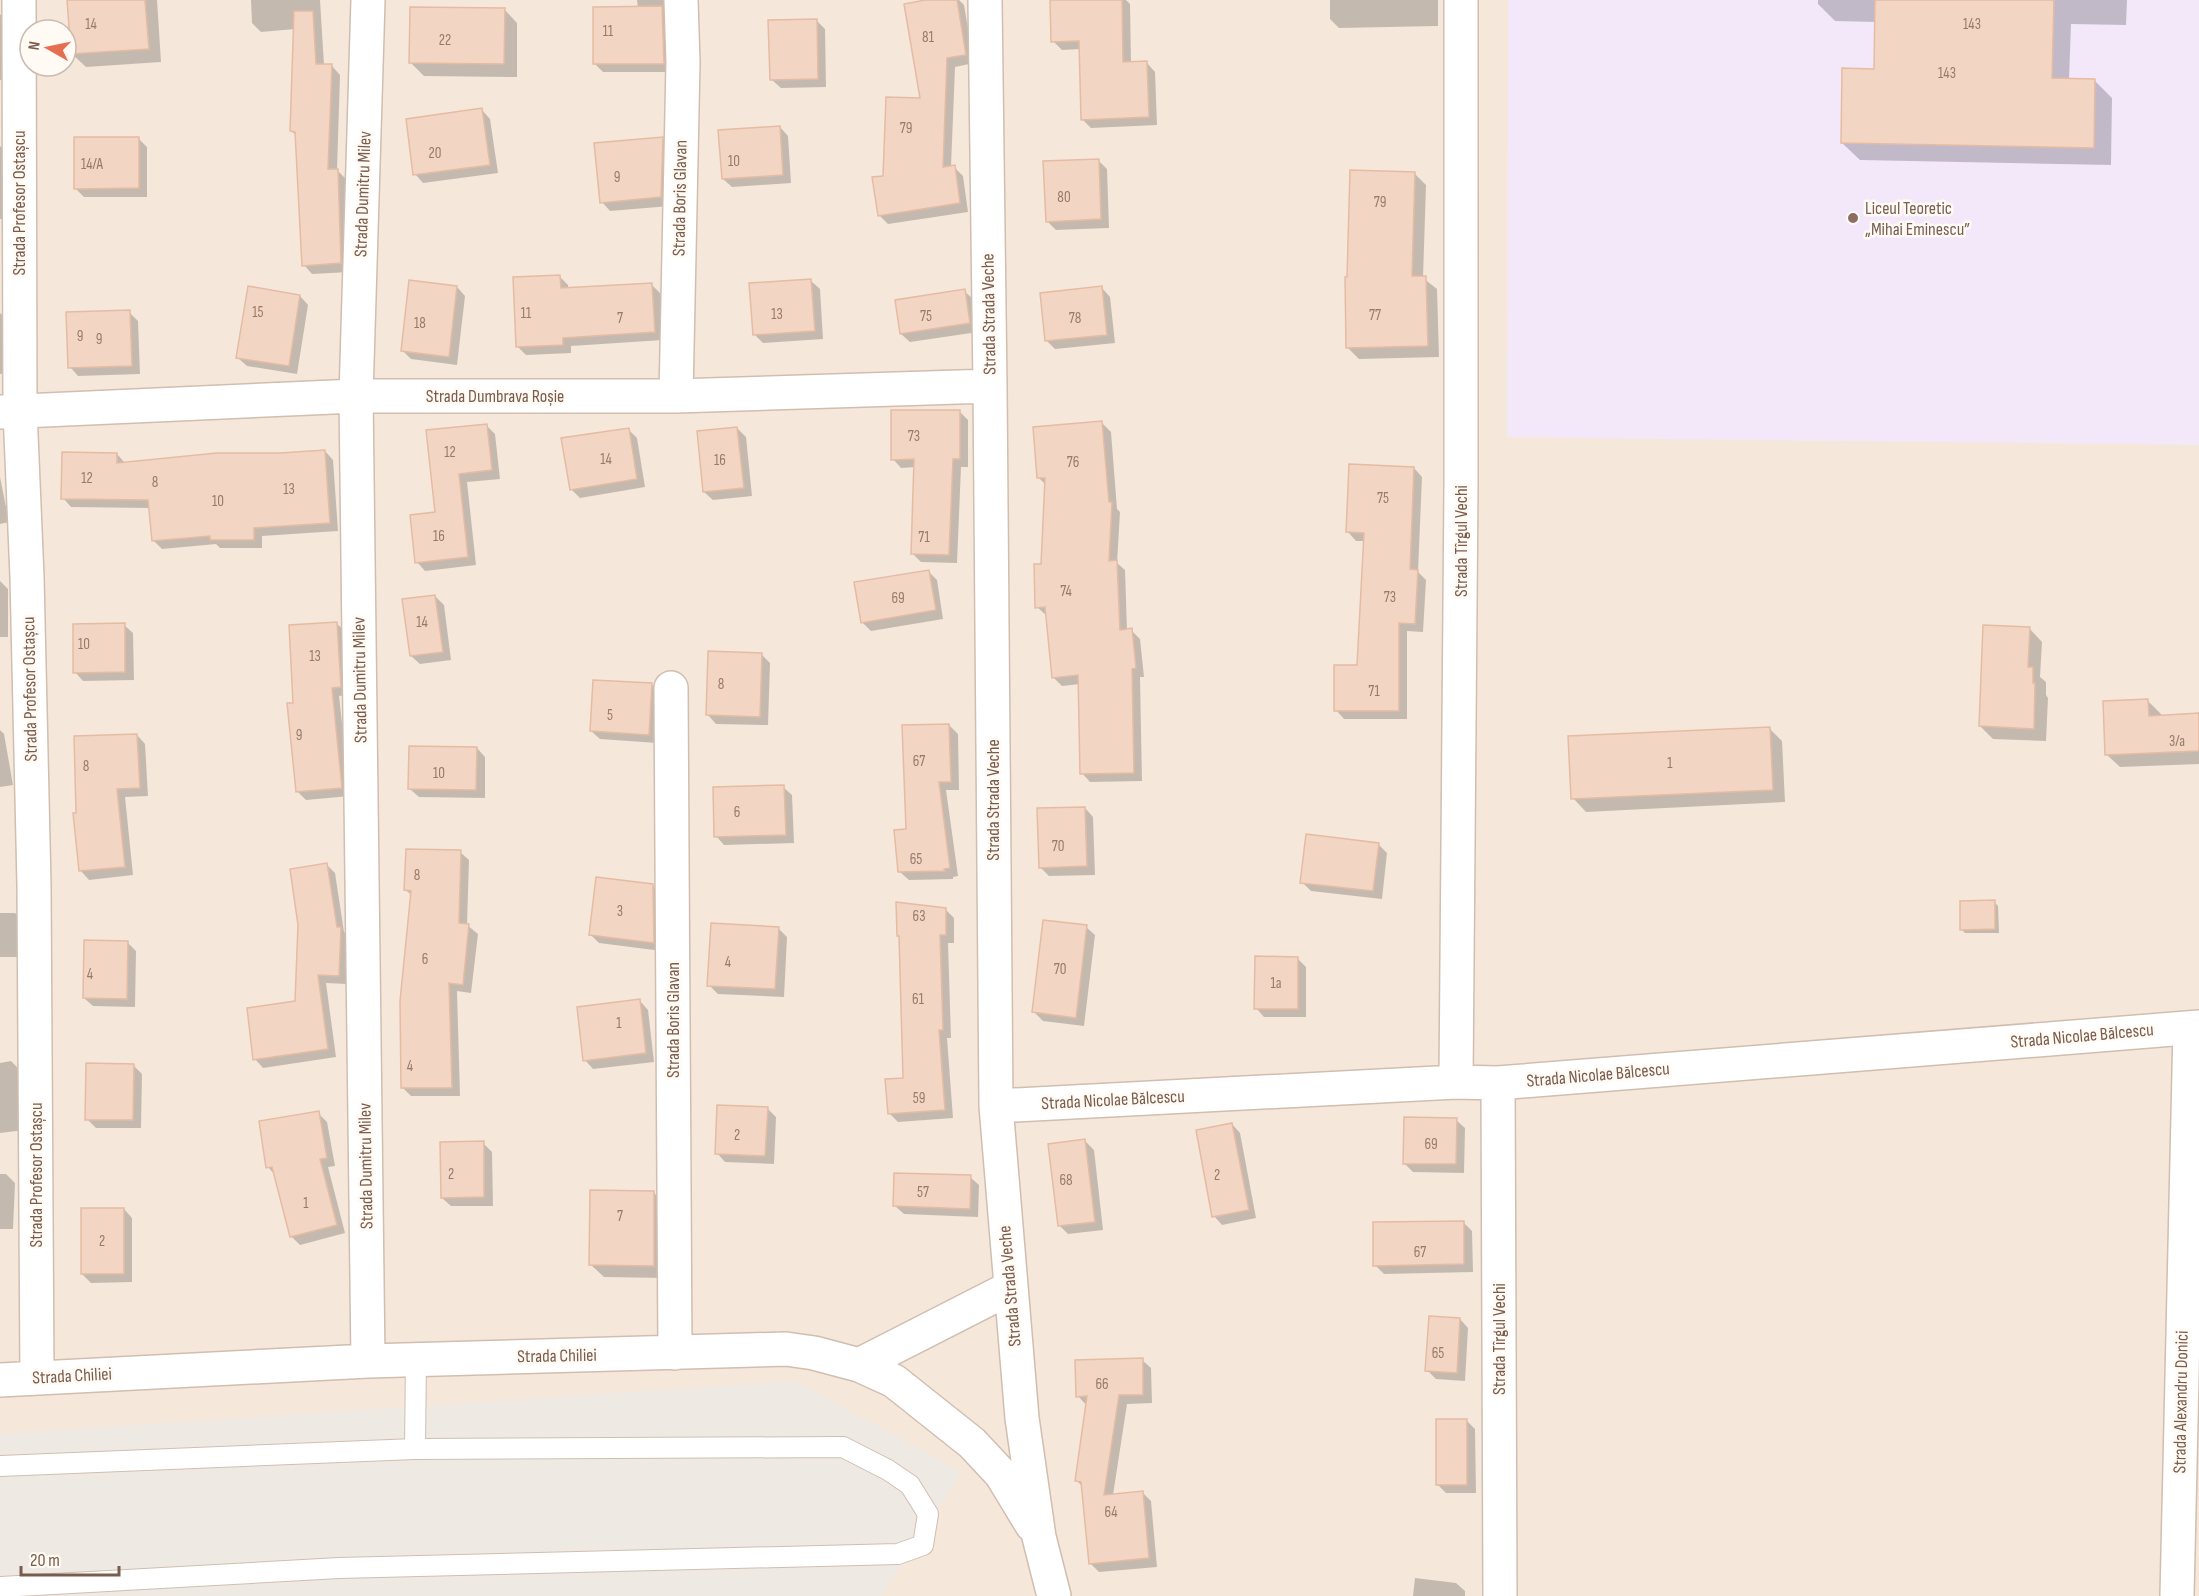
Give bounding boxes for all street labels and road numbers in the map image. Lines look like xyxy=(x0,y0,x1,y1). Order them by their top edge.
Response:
street label: Strada Profesor Ostașcu xyxy=(9,130,30,276)
street label: Strada Dumitru Milev xyxy=(350,131,376,257)
street label: Strada Boris Glavan xyxy=(668,140,692,256)
street label: Strada Strada Veche xyxy=(977,253,1001,375)
street label: Strada Dumbrava Roșie xyxy=(426,386,564,407)
street label: Strada Tîrgul Vechi xyxy=(1451,485,1472,597)
street label: Strada Profesor Ostașcu xyxy=(18,616,42,762)
street label: Strada Dumitru Milev xyxy=(348,617,372,743)
street label: Strada Strada Veche xyxy=(983,739,1004,861)
street label: Strada Boris Glavan xyxy=(663,962,684,1078)
street label: Strada Nicolae Bălcescu xyxy=(2010,1019,2154,1053)
street label: Strada Nicolae Bălcescu xyxy=(1526,1058,1670,1092)
street label: Strada Nicolae Bălcescu xyxy=(1041,1086,1185,1114)
street label: Strada Profesor Ostașcu xyxy=(26,1102,47,1248)
street label: Strada Dumitru Milev xyxy=(354,1103,378,1229)
street label: Strada Strada Veche xyxy=(994,1225,1026,1347)
street label: Strada Tîrgul Vechi xyxy=(1489,1283,1510,1395)
street label: Strada Alexandru Donici xyxy=(2169,1330,2193,1474)
street label: Strada Chiliei xyxy=(517,1345,597,1367)
street label: Strada Chiliei xyxy=(32,1363,112,1389)

